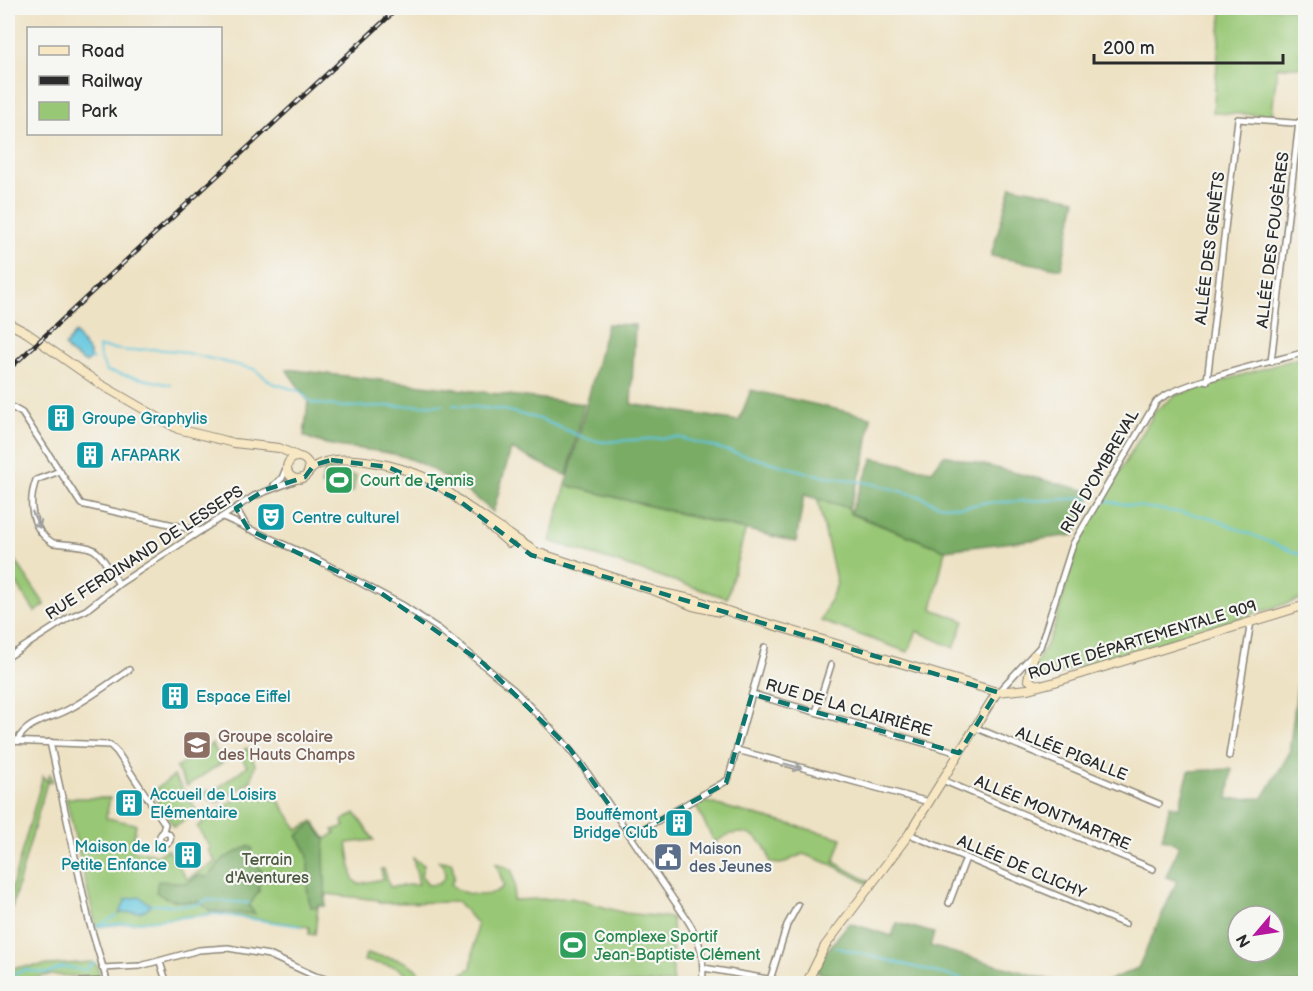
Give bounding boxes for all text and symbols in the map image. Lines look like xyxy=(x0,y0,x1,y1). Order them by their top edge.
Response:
legend xyxy=(27,27,222,135)
scale bar xyxy=(1094,27,1283,65)
text: 200 m xyxy=(1103,38,1155,59)
text: Road xyxy=(81,41,125,62)
text: Railway xyxy=(81,71,143,92)
text: Park xyxy=(81,101,117,122)
street label: ALLÉE DES FOUGÈRES xyxy=(1251,151,1294,329)
street label: ALLÉE DES GENÊTS xyxy=(1190,170,1229,326)
building icon: Groupe Graphylis xyxy=(45,402,77,434)
street label: RUE D'OMBREVAL xyxy=(1057,406,1144,537)
place label: Groupe Graphylis xyxy=(82,410,208,429)
building icon: AFAPARK xyxy=(74,439,106,471)
place label: AFAPARK xyxy=(111,447,180,466)
sports icon: Court de Tennis xyxy=(323,464,355,496)
place label: Court de Tennis xyxy=(360,472,474,491)
street label: RUE FERDINAND DE LESSEPS xyxy=(42,482,247,624)
theatre icon: Centre culturel xyxy=(255,501,287,533)
place label: Centre culturel xyxy=(292,509,399,528)
one-way arrow xyxy=(30,511,42,529)
street label: ROUTE DÉPARTEMENTALE 909 xyxy=(1025,595,1259,684)
street label: RUE DE LA CLAIRIÈRE xyxy=(763,674,935,741)
building icon: Espace Eiffel xyxy=(159,680,191,712)
place label: Espace Eiffel xyxy=(196,688,291,707)
street label: ALLÉE PIGALLE xyxy=(1013,721,1131,785)
place label: Groupe scolaire des Hauts Champs xyxy=(218,728,355,765)
school or university icon: Groupe scolaire des Hauts Champs xyxy=(181,729,213,761)
one-way arrow xyxy=(783,760,802,772)
street label: ALLÉE MONTMARTRE xyxy=(972,770,1134,855)
place label: Accueil de Loisirs Elémentaire xyxy=(150,786,276,823)
building icon: Accueil de Loisirs Elémentaire xyxy=(113,787,145,819)
place label: Bouffémont Bridge Club xyxy=(572,806,658,843)
building icon: Bouffémont Bridge Club xyxy=(663,807,695,839)
street label: ALLÉE DE CLICHY xyxy=(954,830,1090,903)
place label: Maison de la Petite Enfance xyxy=(61,838,168,875)
building icon: Maison de la Petite Enfance xyxy=(172,839,204,871)
place label: Maison des Jeunes xyxy=(689,840,772,877)
public building icon: Maison des Jeunes xyxy=(652,841,684,873)
park label: Terrain d'Aventures xyxy=(225,851,309,888)
north arrow xyxy=(1226,904,1286,964)
place label: Complexe Sportif Jean-Baptiste Clément xyxy=(594,928,761,965)
sports icon: Complexe Sportif Jean-Baptiste Clément xyxy=(557,929,589,961)
text: N xyxy=(1233,931,1255,950)

